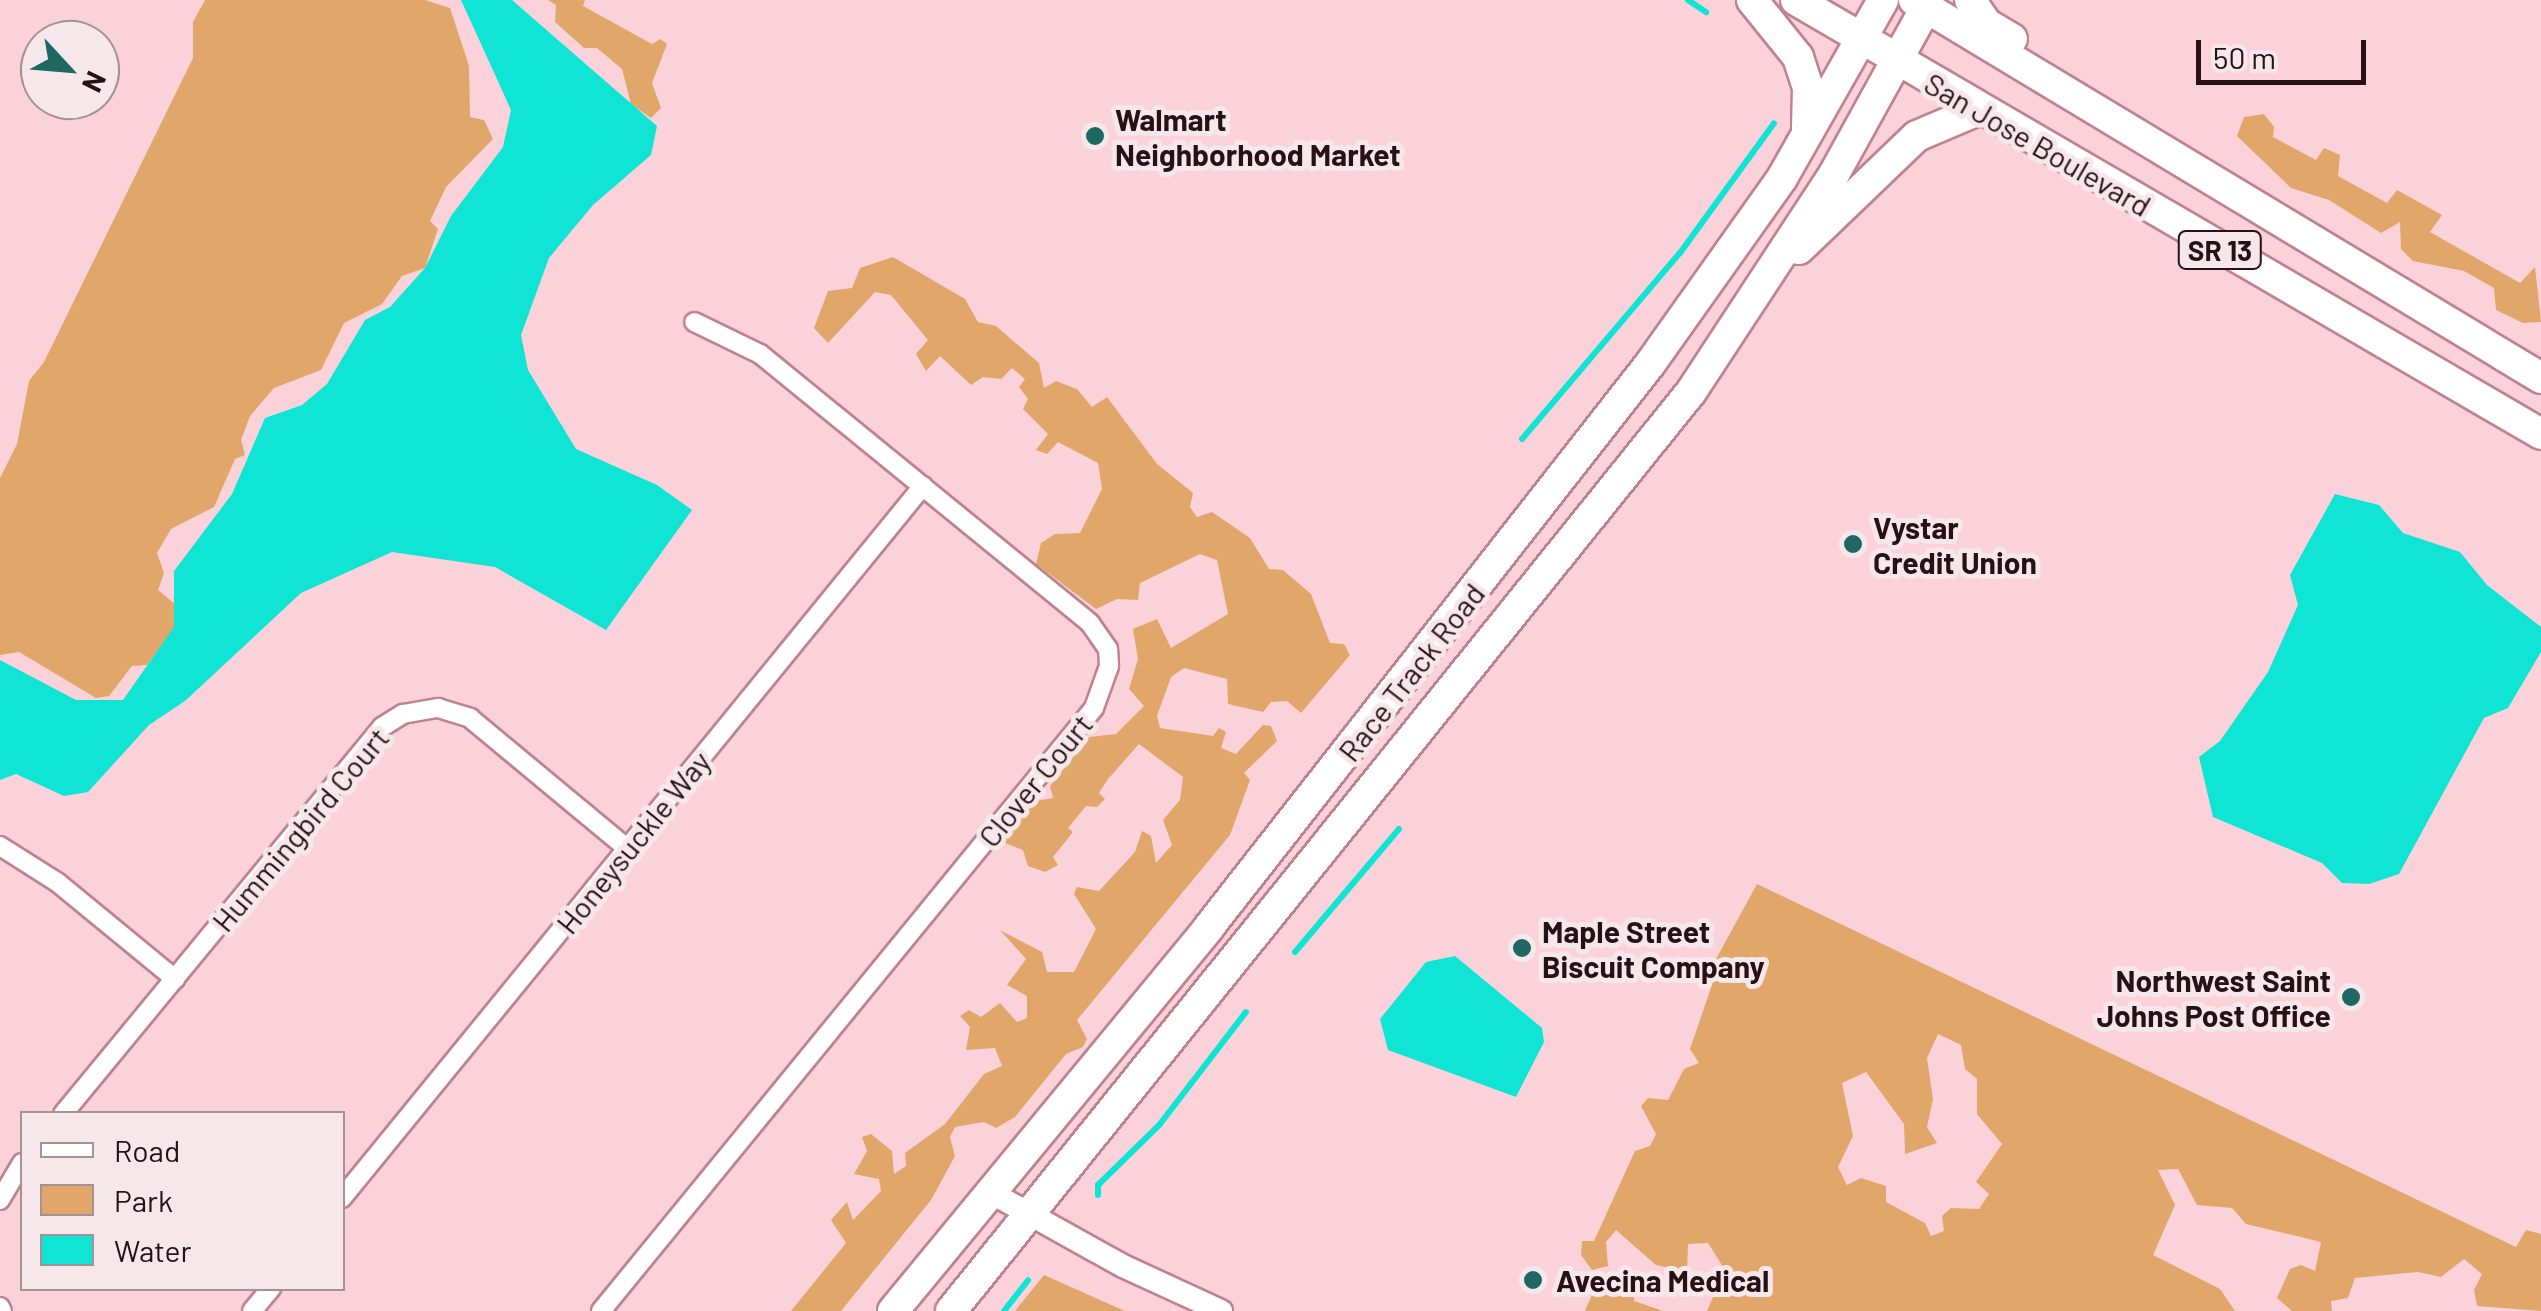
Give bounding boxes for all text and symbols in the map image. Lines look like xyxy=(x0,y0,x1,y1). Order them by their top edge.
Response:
north arrow xyxy=(20,20,120,120)
scale bar xyxy=(2201,20,2371,82)
text: 50 m xyxy=(2213,39,2276,75)
street label: San Jose Boulevard xyxy=(1919,65,2157,223)
text: N xyxy=(76,66,115,98)
place label: Walmart Neighborhood Market xyxy=(1115,101,1401,172)
marker: Walmart Neighborhood Market xyxy=(1084,125,1106,147)
road number: SR 13 xyxy=(2178,227,2262,273)
place label: Vystar Credit Union xyxy=(1873,509,2037,580)
marker: Vystar Credit Union xyxy=(1842,533,1864,555)
street label: Race Track Road xyxy=(1330,576,1492,768)
street label: Clover Court xyxy=(971,706,1099,854)
street label: Hummingbird Court xyxy=(204,720,396,938)
street label: Honeysuckle Way xyxy=(548,743,718,941)
place label: Maple Street Biscuit Company xyxy=(1542,913,1765,984)
marker: Maple Street Biscuit Company xyxy=(1511,937,1533,959)
place label: Northwest Saint Johns Post Office xyxy=(2097,962,2331,1032)
marker: Northwest Saint Johns Post Office xyxy=(2340,986,2362,1008)
legend xyxy=(20,1111,345,1291)
text: Road xyxy=(114,1132,180,1168)
text: Park xyxy=(114,1182,173,1218)
text: Water xyxy=(114,1232,192,1268)
place label: Avecina Medical xyxy=(1556,1262,1769,1298)
marker: Avecina Medical xyxy=(1520,1267,1546,1293)

